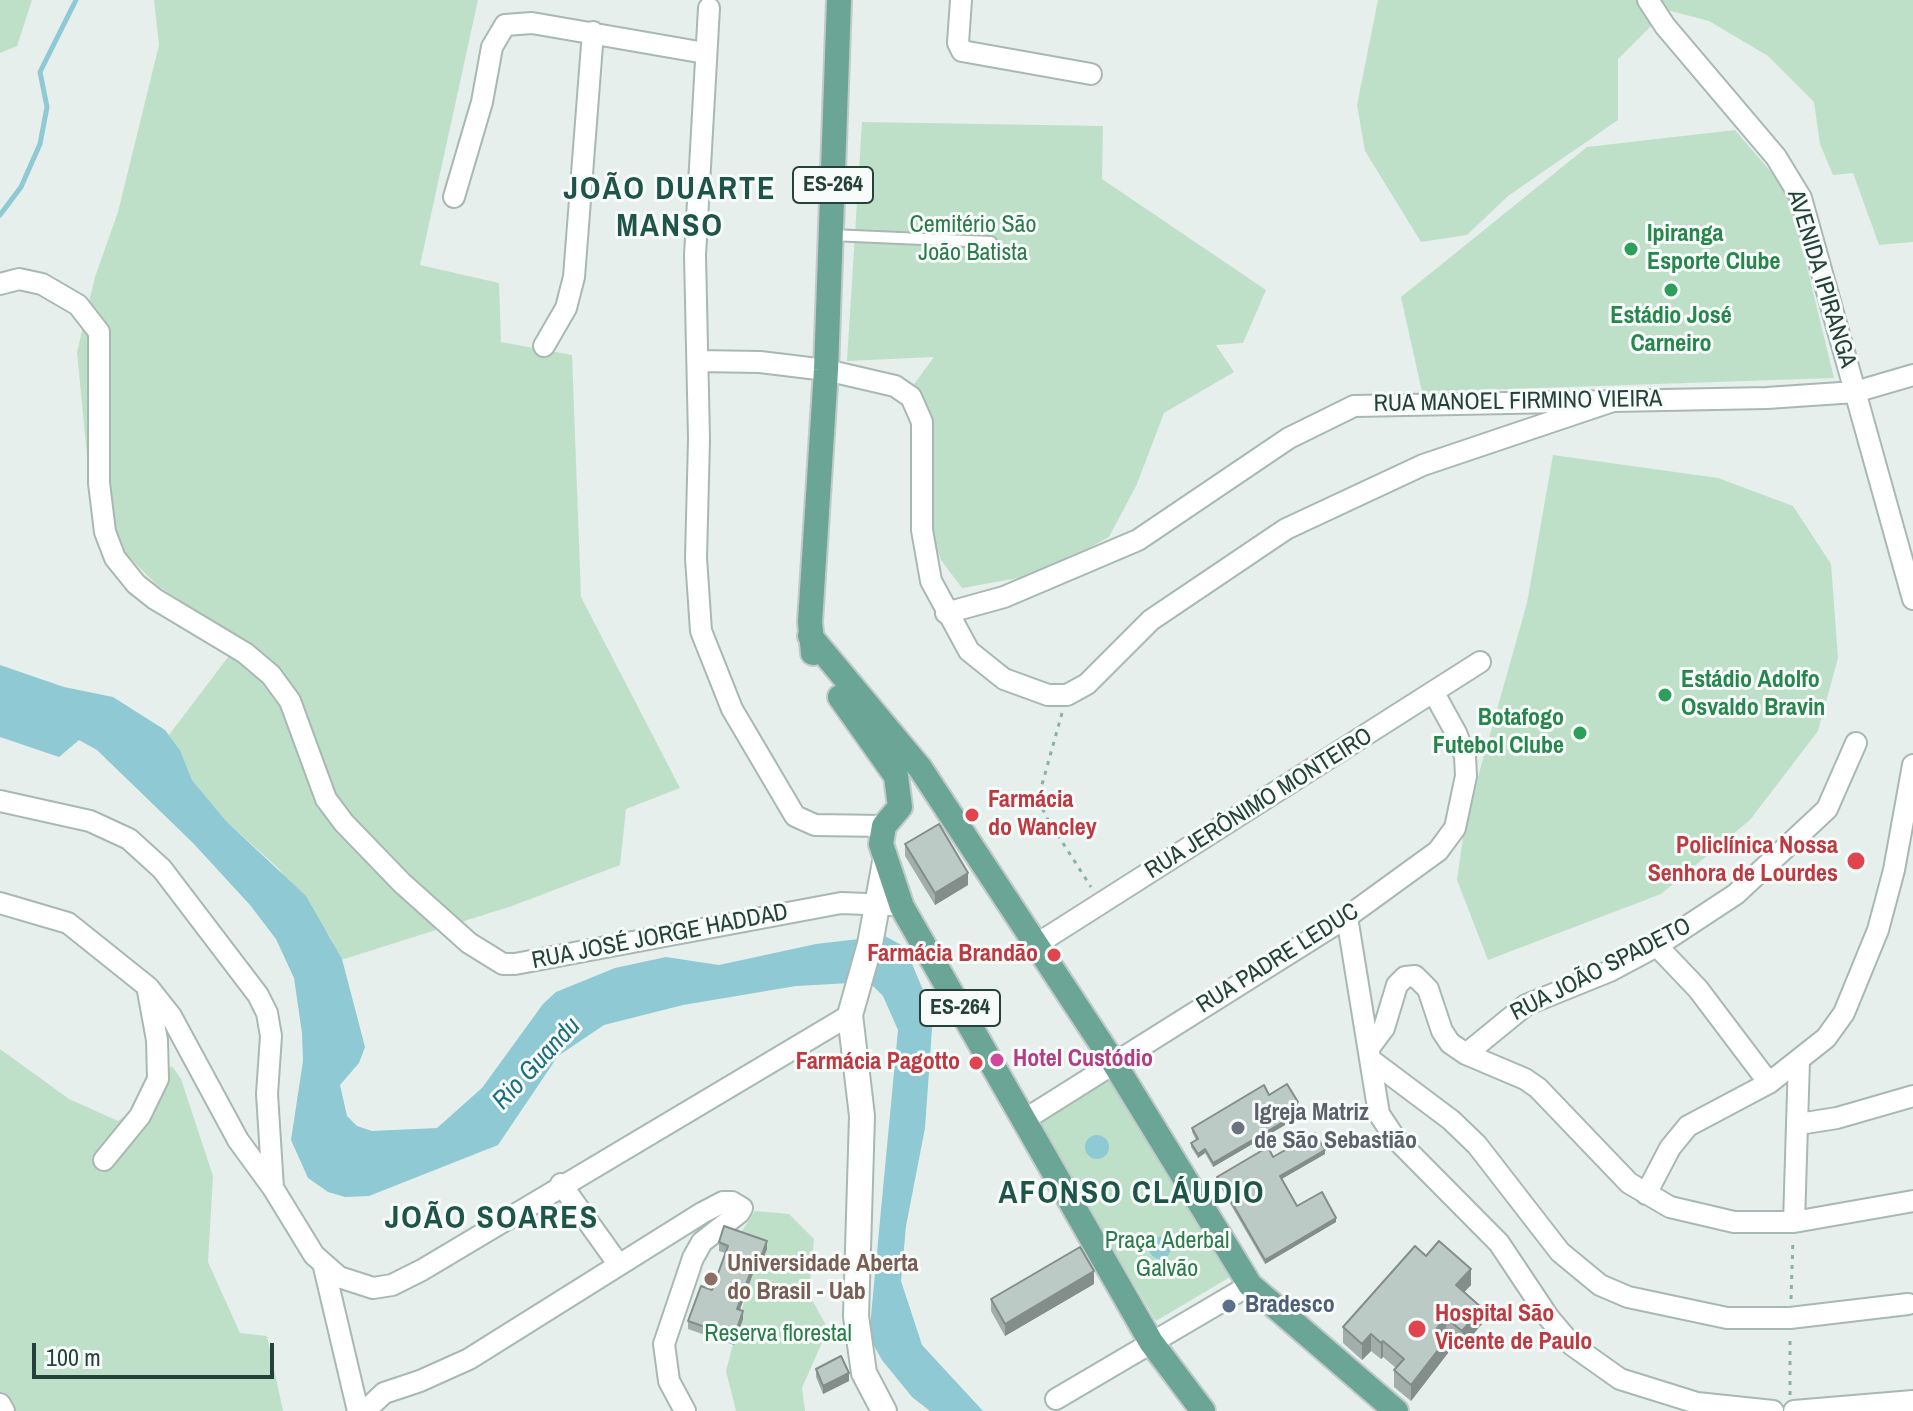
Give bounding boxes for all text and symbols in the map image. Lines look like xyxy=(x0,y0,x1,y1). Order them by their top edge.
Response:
road number: ES-264 xyxy=(793,167,873,203)
district label: JOÃO DUARTE MANSO xyxy=(564,171,776,246)
street label: AVENIDA IPIRANGA xyxy=(1780,187,1862,371)
park label: Cemitério São João Batista xyxy=(910,212,1036,268)
place label: Ipiranga Esporte Clube xyxy=(1647,221,1780,277)
marker: Ipiranga Esporte Clube xyxy=(1622,240,1640,258)
marker: Estádio José Carneiro xyxy=(1662,281,1680,299)
place label: Estádio José Carneiro xyxy=(1610,303,1732,359)
street label: RUA MANOEL FIRMINO VIEIRA xyxy=(1373,385,1663,419)
place label: Estádio Adolfo Osvaldo Bravin xyxy=(1681,667,1825,723)
marker: Estádio Adolfo Osvaldo Bravin xyxy=(1656,686,1674,704)
place label: Botafogo Futebol Clube xyxy=(1433,705,1564,761)
street label: RUA JERÔNIMO MONTEIRO xyxy=(1140,722,1378,886)
marker: Botafogo Futebol Clube xyxy=(1571,724,1589,742)
place label: Farmácia do Wancley xyxy=(988,787,1097,843)
marker: Farmácia do Wancley xyxy=(963,806,981,824)
place label: Policlínica Nossa Senhora de Lourdes xyxy=(1648,833,1838,889)
marker: Policlínica Nossa Senhora de Lourdes xyxy=(1845,850,1867,872)
street label: RUA JOSÉ JORGE HADDAD xyxy=(530,898,790,976)
street label: RUA PADRE LEDUC xyxy=(1192,898,1364,1020)
street label: RUA JOÃO SPADETO xyxy=(1506,912,1696,1028)
place label: Farmácia Brandão xyxy=(867,941,1038,969)
marker: Farmácia Brandão xyxy=(1045,946,1063,964)
road number: ES-264 xyxy=(920,990,1000,1026)
water label: Rio Guandu xyxy=(486,1011,588,1117)
place label: Hotel Custódio xyxy=(1013,1046,1153,1074)
place label: Farmácia Pagotto xyxy=(796,1049,960,1077)
marker: Hotel Custódio xyxy=(988,1051,1006,1069)
marker: Farmácia Pagotto xyxy=(967,1054,985,1072)
place label: Igreja Matriz de São Sebastião xyxy=(1254,1100,1417,1156)
marker: Igreja Matriz de São Sebastião xyxy=(1229,1119,1247,1137)
district label: AFONSO CLÁUDIO xyxy=(998,1175,1266,1213)
district label: JOÃO SOARES xyxy=(385,1200,599,1238)
park label: Praça Aderbal Galvão xyxy=(1105,1228,1229,1284)
place label: Universidade Aberta do Brasil - Uab xyxy=(727,1251,918,1307)
marker: Universidade Aberta do Brasil - Uab xyxy=(702,1270,720,1288)
place label: Bradesco xyxy=(1245,1292,1335,1320)
marker: Bradesco xyxy=(1220,1297,1238,1315)
place label: Hospital São Vicente de Paulo xyxy=(1435,1301,1592,1357)
marker: Hospital São Vicente de Paulo xyxy=(1406,1318,1428,1340)
park label: Reserva florestal xyxy=(704,1321,852,1349)
scale bar xyxy=(36,1327,278,1377)
text: 100 m xyxy=(46,1341,101,1373)

